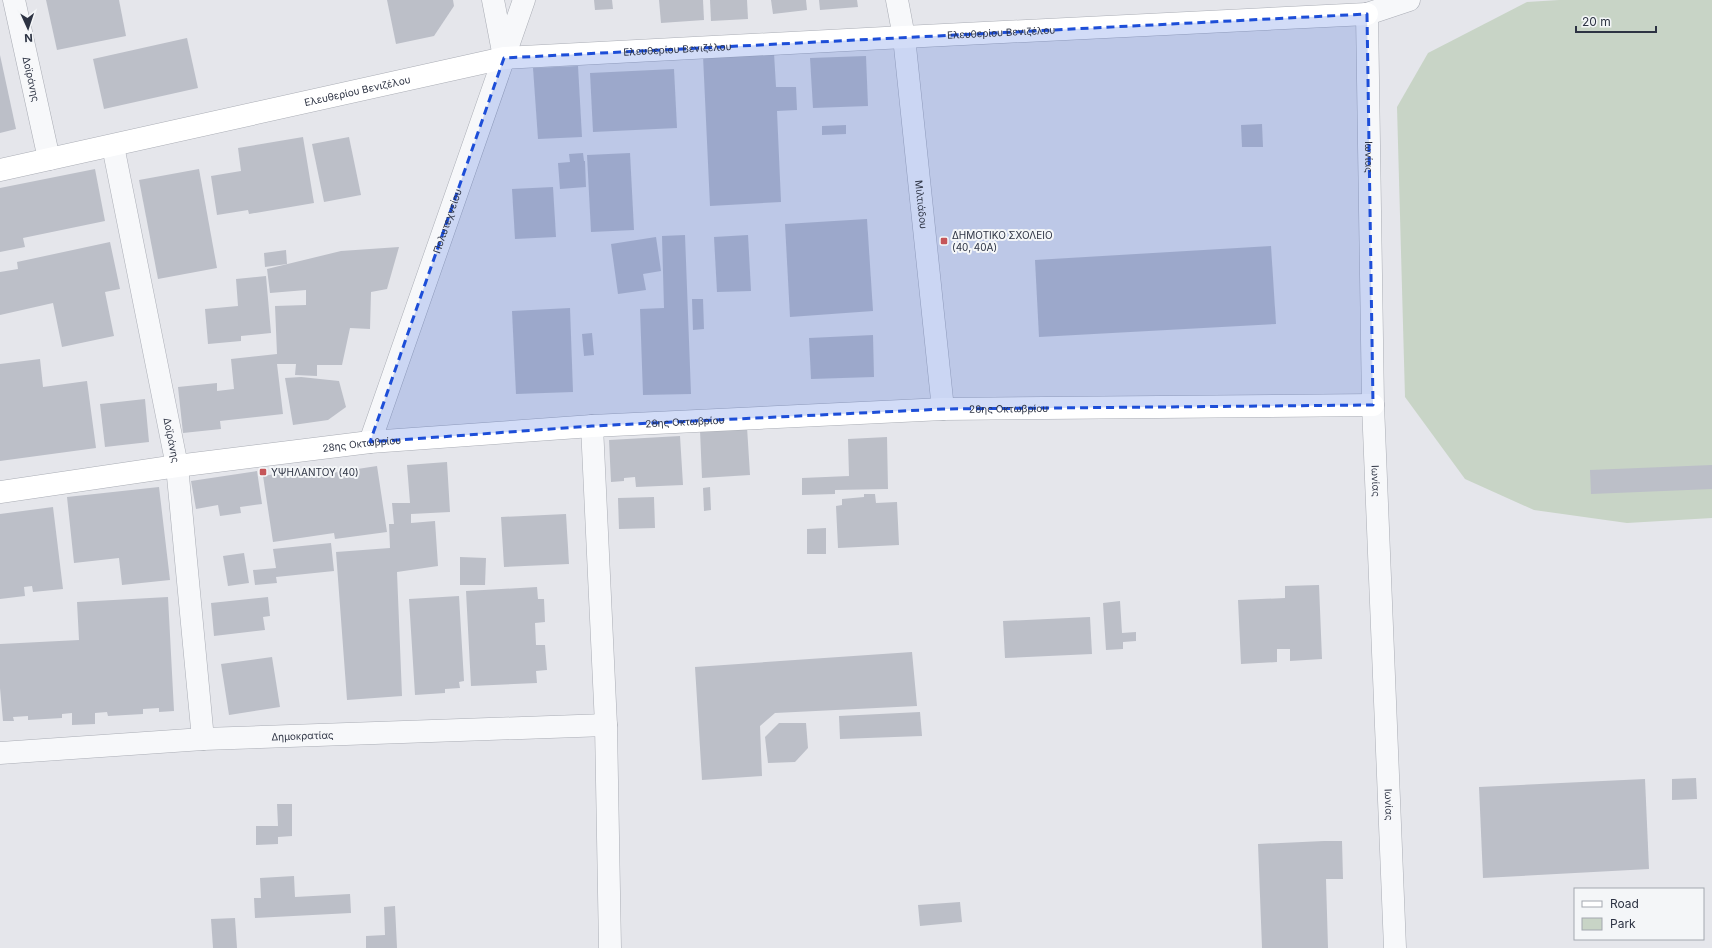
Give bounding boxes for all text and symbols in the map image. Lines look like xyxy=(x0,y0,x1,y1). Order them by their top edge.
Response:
north arrow xyxy=(8,8,48,48)
scale bar xyxy=(1576,8,1656,34)
text: 20 m xyxy=(1582,14,1611,29)
street label: Ελευθερίου Βενιζέλου xyxy=(947,23,1056,41)
text: N xyxy=(24,31,33,45)
street label: Ελευθερίου Βενιζέλου xyxy=(623,40,732,58)
street label: Δοϊράνης xyxy=(21,55,42,103)
street label: Ελευθερίου Βενιζέλου xyxy=(303,73,412,108)
street label: Ιωνίας xyxy=(1363,141,1375,173)
street label: Μιλτιάδου xyxy=(913,179,930,230)
street label: Πολυτεχνείου xyxy=(430,187,464,255)
place label: ΔΗΜΟΤΙΚΟ ΣΧΟΛΕΙΟ (40, 40Α) xyxy=(952,229,1053,253)
marker: ΔΗΜΟΤΙΚΟ ΣΧΟΛΕΙΟ (40, 40Α) xyxy=(939,236,949,246)
street label: 28ης Οκτωβρίου xyxy=(969,402,1048,416)
street label: 28ης Οκτωβρίου xyxy=(645,414,725,430)
street label: Δοϊράνης xyxy=(161,417,182,464)
street label: 28ης Οκτωβρίου xyxy=(322,434,402,454)
street label: Ιωνίας xyxy=(1369,465,1383,497)
place label: ΥΨΗΛΑΝΤΟΥ (40) xyxy=(271,466,359,478)
marker: ΥΨΗΛΑΝΤΟΥ (40) xyxy=(258,467,268,477)
street label: Δημοκρατίας xyxy=(271,728,334,743)
street label: Ιωνίας xyxy=(1383,789,1396,821)
legend xyxy=(1574,888,1704,940)
text: Road xyxy=(1610,896,1639,911)
text: Park xyxy=(1610,916,1636,931)

